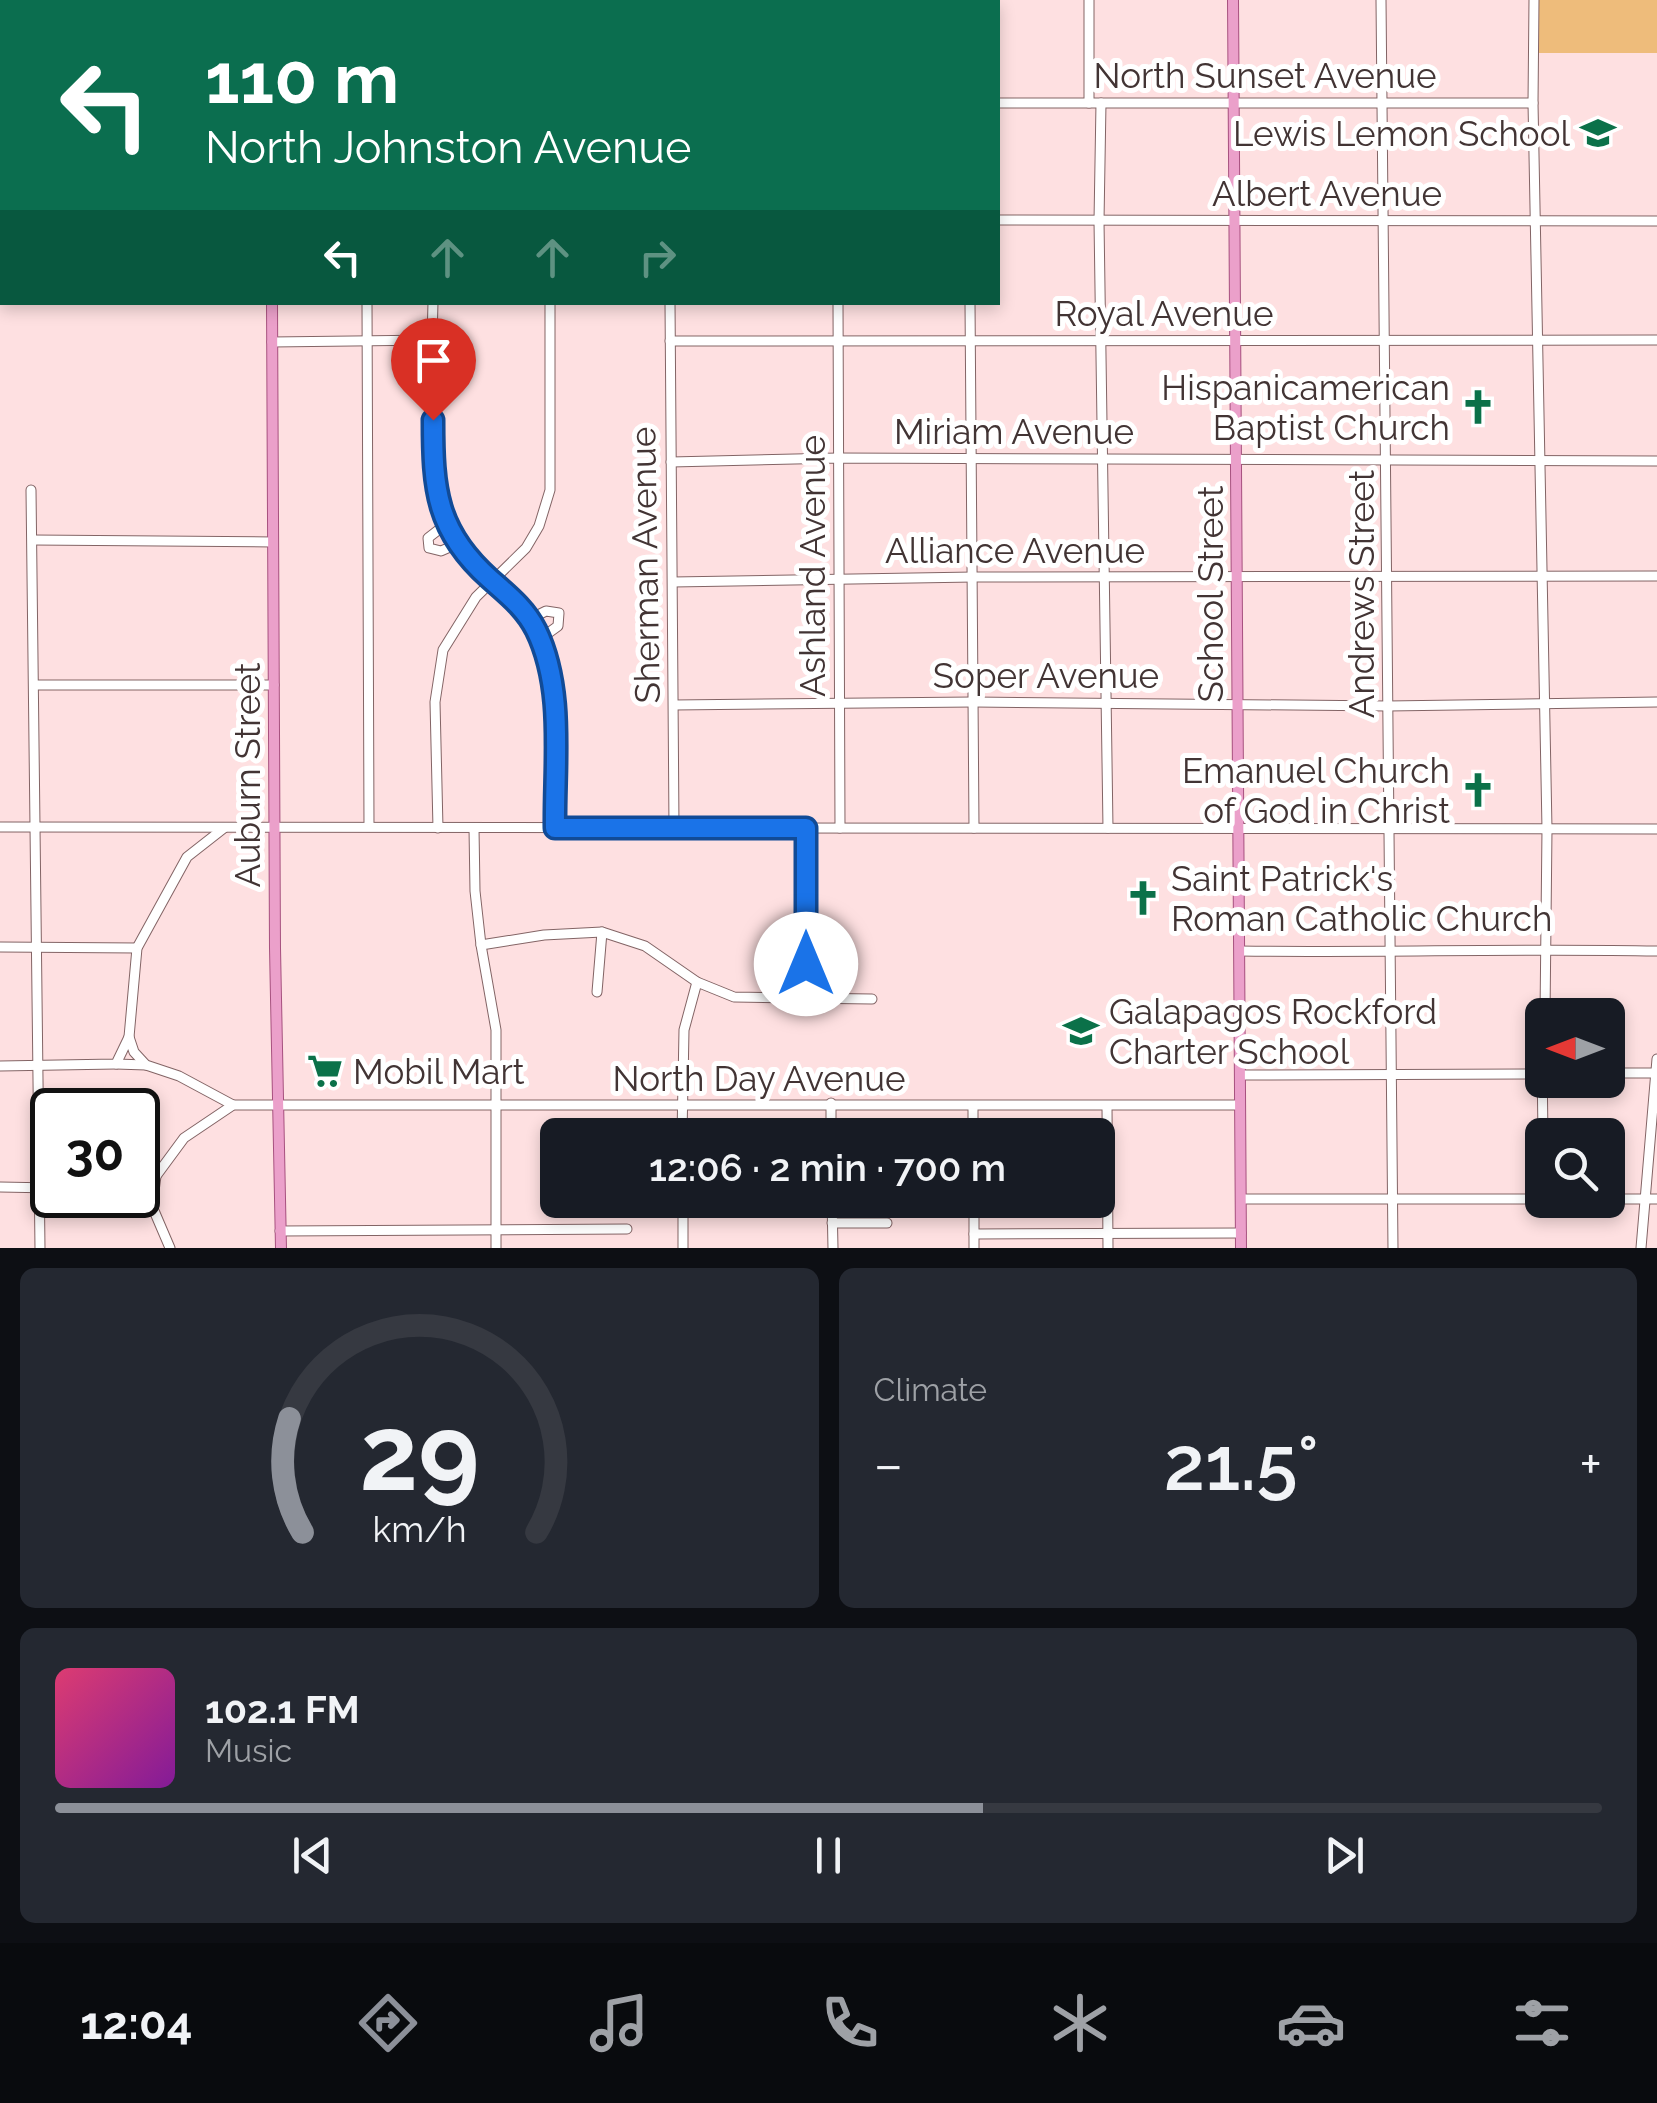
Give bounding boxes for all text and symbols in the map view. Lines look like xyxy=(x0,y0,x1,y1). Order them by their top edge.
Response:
text: 110 m xyxy=(205,37,399,119)
icon: left xyxy=(40,40,170,170)
street label: North Sunset Avenue xyxy=(1094,55,1437,96)
place label: Lewis Lemon School xyxy=(1233,113,1570,154)
school or university icon: Lewis Lemon School xyxy=(1579,114,1617,152)
text: North Johnston Avenue xyxy=(205,121,691,174)
street label: Albert Avenue xyxy=(1212,173,1442,214)
icon: left xyxy=(315,230,370,285)
icon: ahead xyxy=(420,230,475,285)
icon: ahead xyxy=(525,230,580,285)
icon: right xyxy=(630,230,685,285)
street label: Royal Avenue xyxy=(1054,293,1274,334)
pin xyxy=(391,318,476,421)
icon: arrive xyxy=(406,333,461,388)
place label: Hispanicamerican Baptist Church xyxy=(1161,367,1450,448)
church icon: Hispanicamerican Baptist Church xyxy=(1459,388,1497,426)
street label: Miriam Avenue xyxy=(894,411,1134,452)
street label: Sherman Avenue xyxy=(622,426,668,704)
street label: Ashland Avenue xyxy=(792,435,833,697)
street label: Andrews Street xyxy=(1341,469,1382,718)
street label: School Street xyxy=(1190,485,1231,702)
street label: Alliance Avenue xyxy=(885,530,1145,571)
street label: Soper Avenue xyxy=(933,655,1159,696)
street label: Auburn Street xyxy=(227,662,268,888)
place label: Emanuel Church of God in Christ xyxy=(1182,750,1450,831)
church icon: Emanuel Church of God in Christ xyxy=(1459,771,1497,809)
place label: Saint Patrick's Roman Catholic Church xyxy=(1171,858,1552,939)
church icon: Saint Patrick's Roman Catholic Church xyxy=(1124,879,1162,917)
position arrow xyxy=(754,912,858,1016)
place label: Galapagos Rockford Charter School xyxy=(1109,991,1437,1072)
north arrow xyxy=(1525,998,1625,1098)
map controls xyxy=(1525,998,1625,1218)
school or university icon: Galapagos Rockford Charter School xyxy=(1062,1012,1100,1050)
place label: Mobil Mart xyxy=(353,1051,525,1092)
supermarket icon: Mobil Mart xyxy=(306,1052,344,1090)
street label: North Day Avenue xyxy=(613,1058,906,1099)
speed limit sign: 30 xyxy=(30,1088,160,1218)
button: search xyxy=(1525,1118,1625,1218)
text: 12:06 · 2 min · 700 m xyxy=(649,1145,1006,1190)
text: Climate xyxy=(874,1371,987,1408)
text: 29 xyxy=(359,1392,479,1514)
text: 21.5° xyxy=(1164,1419,1318,1508)
text: − xyxy=(874,1432,903,1497)
text: + xyxy=(1579,1432,1602,1497)
text: km/h xyxy=(372,1508,466,1550)
text: 102.1 FM xyxy=(205,1687,360,1732)
text: Music xyxy=(205,1732,292,1769)
icon: previous xyxy=(285,1828,340,1883)
icon: pause xyxy=(801,1828,856,1883)
icon: next xyxy=(1317,1828,1372,1883)
icon: directions xyxy=(353,1988,423,2058)
icon: music xyxy=(584,1988,654,2058)
icon: phone xyxy=(815,1988,885,2058)
icon: climate xyxy=(1045,1988,1115,2058)
icon: car xyxy=(1276,1988,1346,2058)
icon: filters xyxy=(1507,1988,1577,2058)
text: 12:04 xyxy=(80,1997,192,2050)

